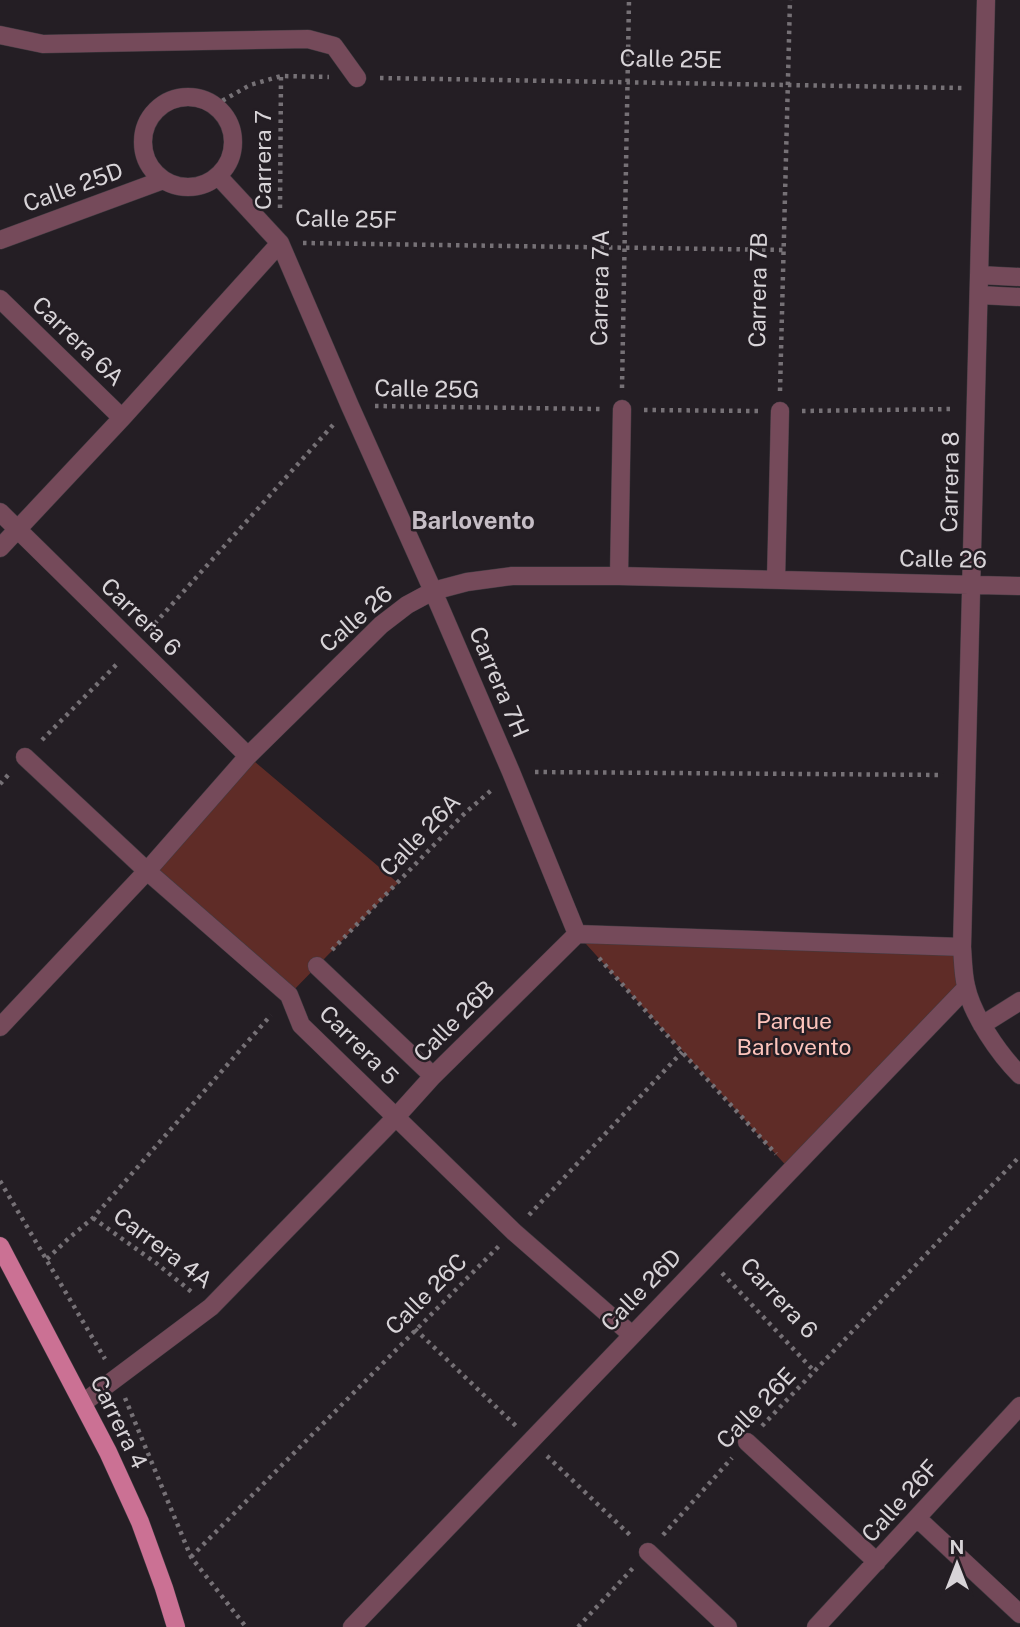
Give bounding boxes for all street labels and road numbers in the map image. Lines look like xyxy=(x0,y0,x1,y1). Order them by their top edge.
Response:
street label: Calle 25E xyxy=(619,44,723,73)
street label: Carrera 7 xyxy=(249,110,276,210)
street label: Calle 25D xyxy=(19,156,126,217)
street label: Calle 25F xyxy=(295,204,397,233)
street label: Carrera 7A xyxy=(585,230,614,346)
street label: Carrera 7B xyxy=(743,232,772,348)
street label: Carrera 6A xyxy=(27,290,130,391)
street label: Calle 25G xyxy=(374,374,480,403)
street label: Carrera 8 xyxy=(935,431,964,533)
street label: Calle 26 xyxy=(899,544,987,573)
street label: Carrera 6 xyxy=(96,572,187,661)
street label: Calle 26 xyxy=(314,580,398,658)
street label: Carrera 7H xyxy=(464,622,535,741)
street label: Calle 26A xyxy=(374,788,466,882)
street label: Calle 26B xyxy=(408,975,500,1067)
street label: Carrera 5 xyxy=(314,999,405,1090)
street label: Carrera 4A xyxy=(108,1202,218,1294)
street label: Calle 26D xyxy=(595,1243,686,1336)
street label: Calle 26C xyxy=(379,1247,472,1340)
street label: Carrera 6 xyxy=(735,1252,823,1344)
street label: Calle 26E xyxy=(710,1362,801,1454)
street label: Carrera 4 xyxy=(85,1371,154,1473)
street label: Calle 26F xyxy=(856,1454,944,1547)

